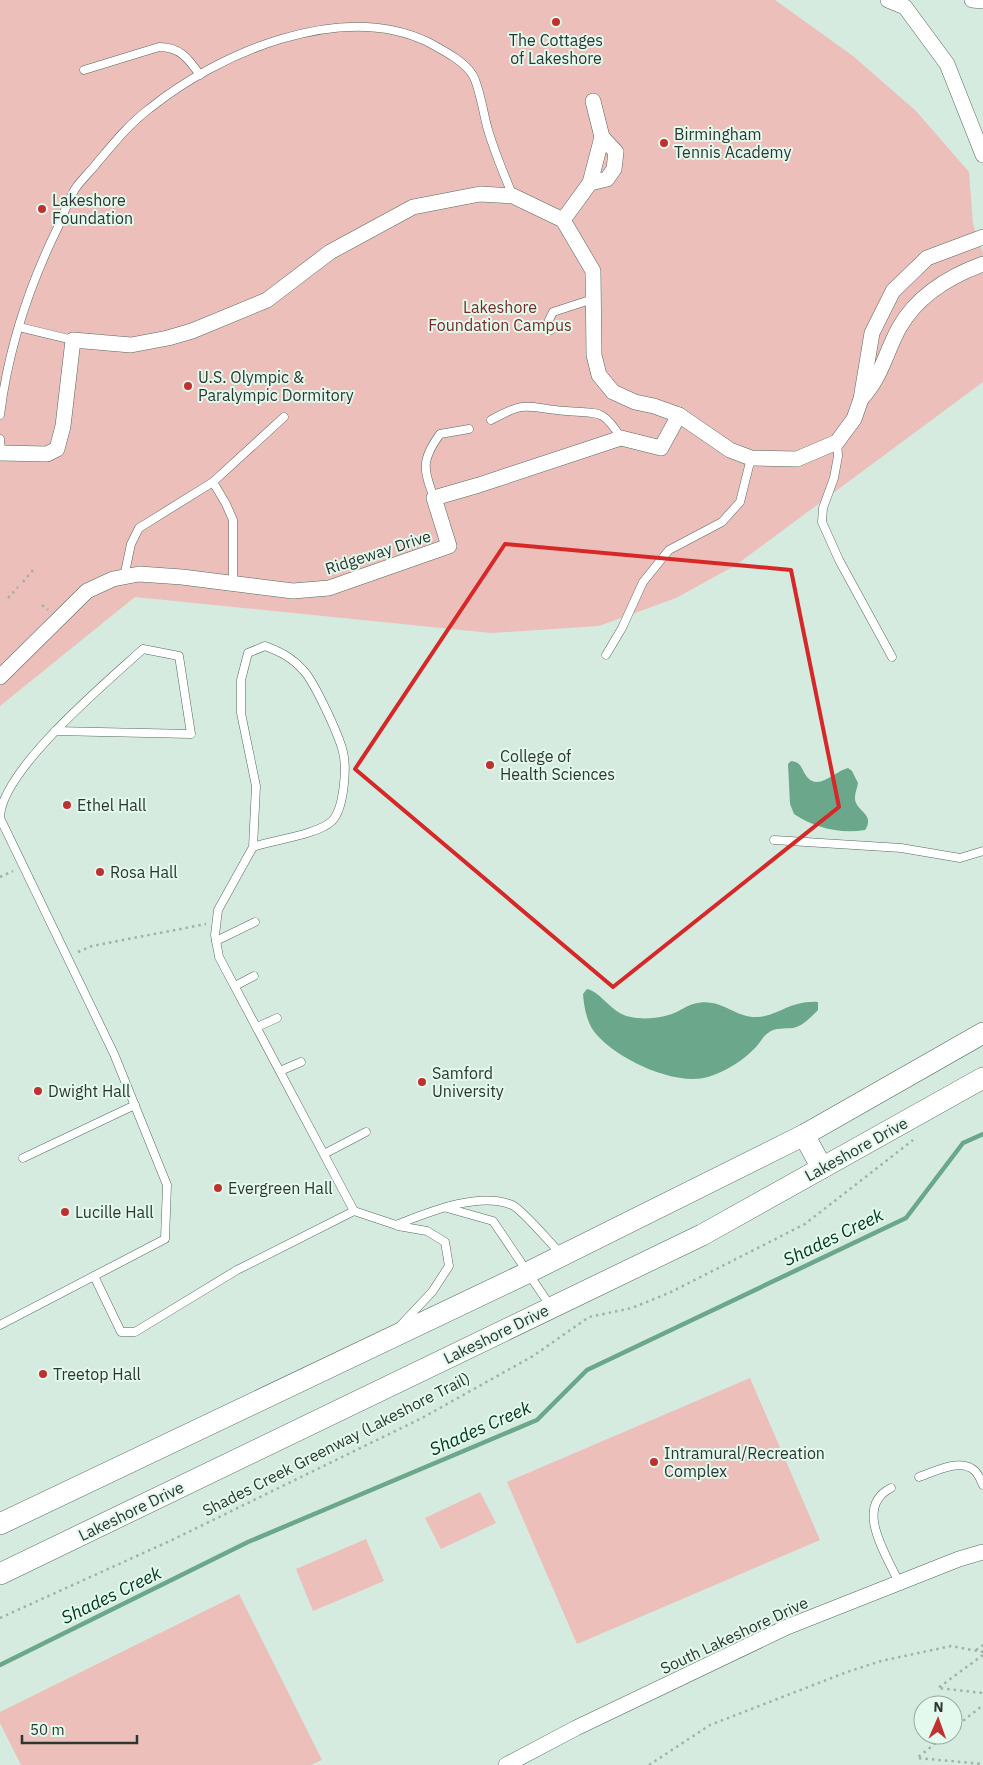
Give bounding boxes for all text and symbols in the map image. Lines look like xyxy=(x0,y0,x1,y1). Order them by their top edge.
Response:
marker: The Cottages of Lakeshore xyxy=(550,16,562,28)
place label: The Cottages of Lakeshore xyxy=(509,30,603,68)
place label: Birmingham Tennis Academy xyxy=(674,124,791,162)
marker: Birmingham Tennis Academy xyxy=(658,137,670,149)
place label: Lakeshore Foundation xyxy=(52,190,133,228)
marker: Lakeshore Foundation xyxy=(36,203,48,215)
park label: Lakeshore Foundation Campus xyxy=(428,297,572,335)
place label: U.S. Olympic & Paralympic Dormitory xyxy=(198,367,354,405)
marker: U.S. Olympic & Paralympic Dormitory xyxy=(182,380,194,392)
street label: Ridgeway Drive xyxy=(323,525,434,579)
place label: College of Health Sciences xyxy=(500,746,615,784)
marker: College of Health Sciences xyxy=(484,759,496,771)
place label: Ethel Hall xyxy=(77,795,146,815)
marker: Ethel Hall xyxy=(61,799,73,811)
place label: Rosa Hall xyxy=(110,862,178,882)
marker: Rosa Hall xyxy=(94,866,106,878)
place label: Samford University xyxy=(432,1063,504,1101)
marker: Samford University xyxy=(416,1076,428,1088)
place label: Dwight Hall xyxy=(48,1081,130,1101)
marker: Dwight Hall xyxy=(32,1085,44,1097)
street label: Lakeshore Drive xyxy=(801,1112,911,1186)
place label: Evergreen Hall xyxy=(228,1178,333,1198)
marker: Evergreen Hall xyxy=(212,1182,224,1194)
place label: Lucille Hall xyxy=(75,1202,154,1222)
water label: Shades Creek xyxy=(779,1203,887,1271)
marker: Lucille Hall xyxy=(59,1206,71,1218)
street label: Lakeshore Drive xyxy=(440,1300,552,1368)
place label: Treetop Hall xyxy=(53,1364,141,1384)
marker: Treetop Hall xyxy=(37,1368,49,1380)
street label: Shades Creek Greenway (Lakeshore Trail) xyxy=(199,1368,473,1520)
water label: Shades Creek xyxy=(426,1395,535,1461)
place label: Intramural/Recreation Complex xyxy=(664,1443,825,1481)
marker: Intramural/Recreation Complex xyxy=(648,1456,660,1468)
street label: Lakeshore Drive xyxy=(75,1477,187,1545)
water label: Shades Creek xyxy=(57,1561,165,1629)
street label: South Lakeshore Drive xyxy=(657,1592,811,1678)
north arrow xyxy=(913,1695,963,1745)
text: N xyxy=(933,1698,944,1716)
scale bar xyxy=(22,1712,138,1744)
text: 50 m xyxy=(30,1720,65,1739)

